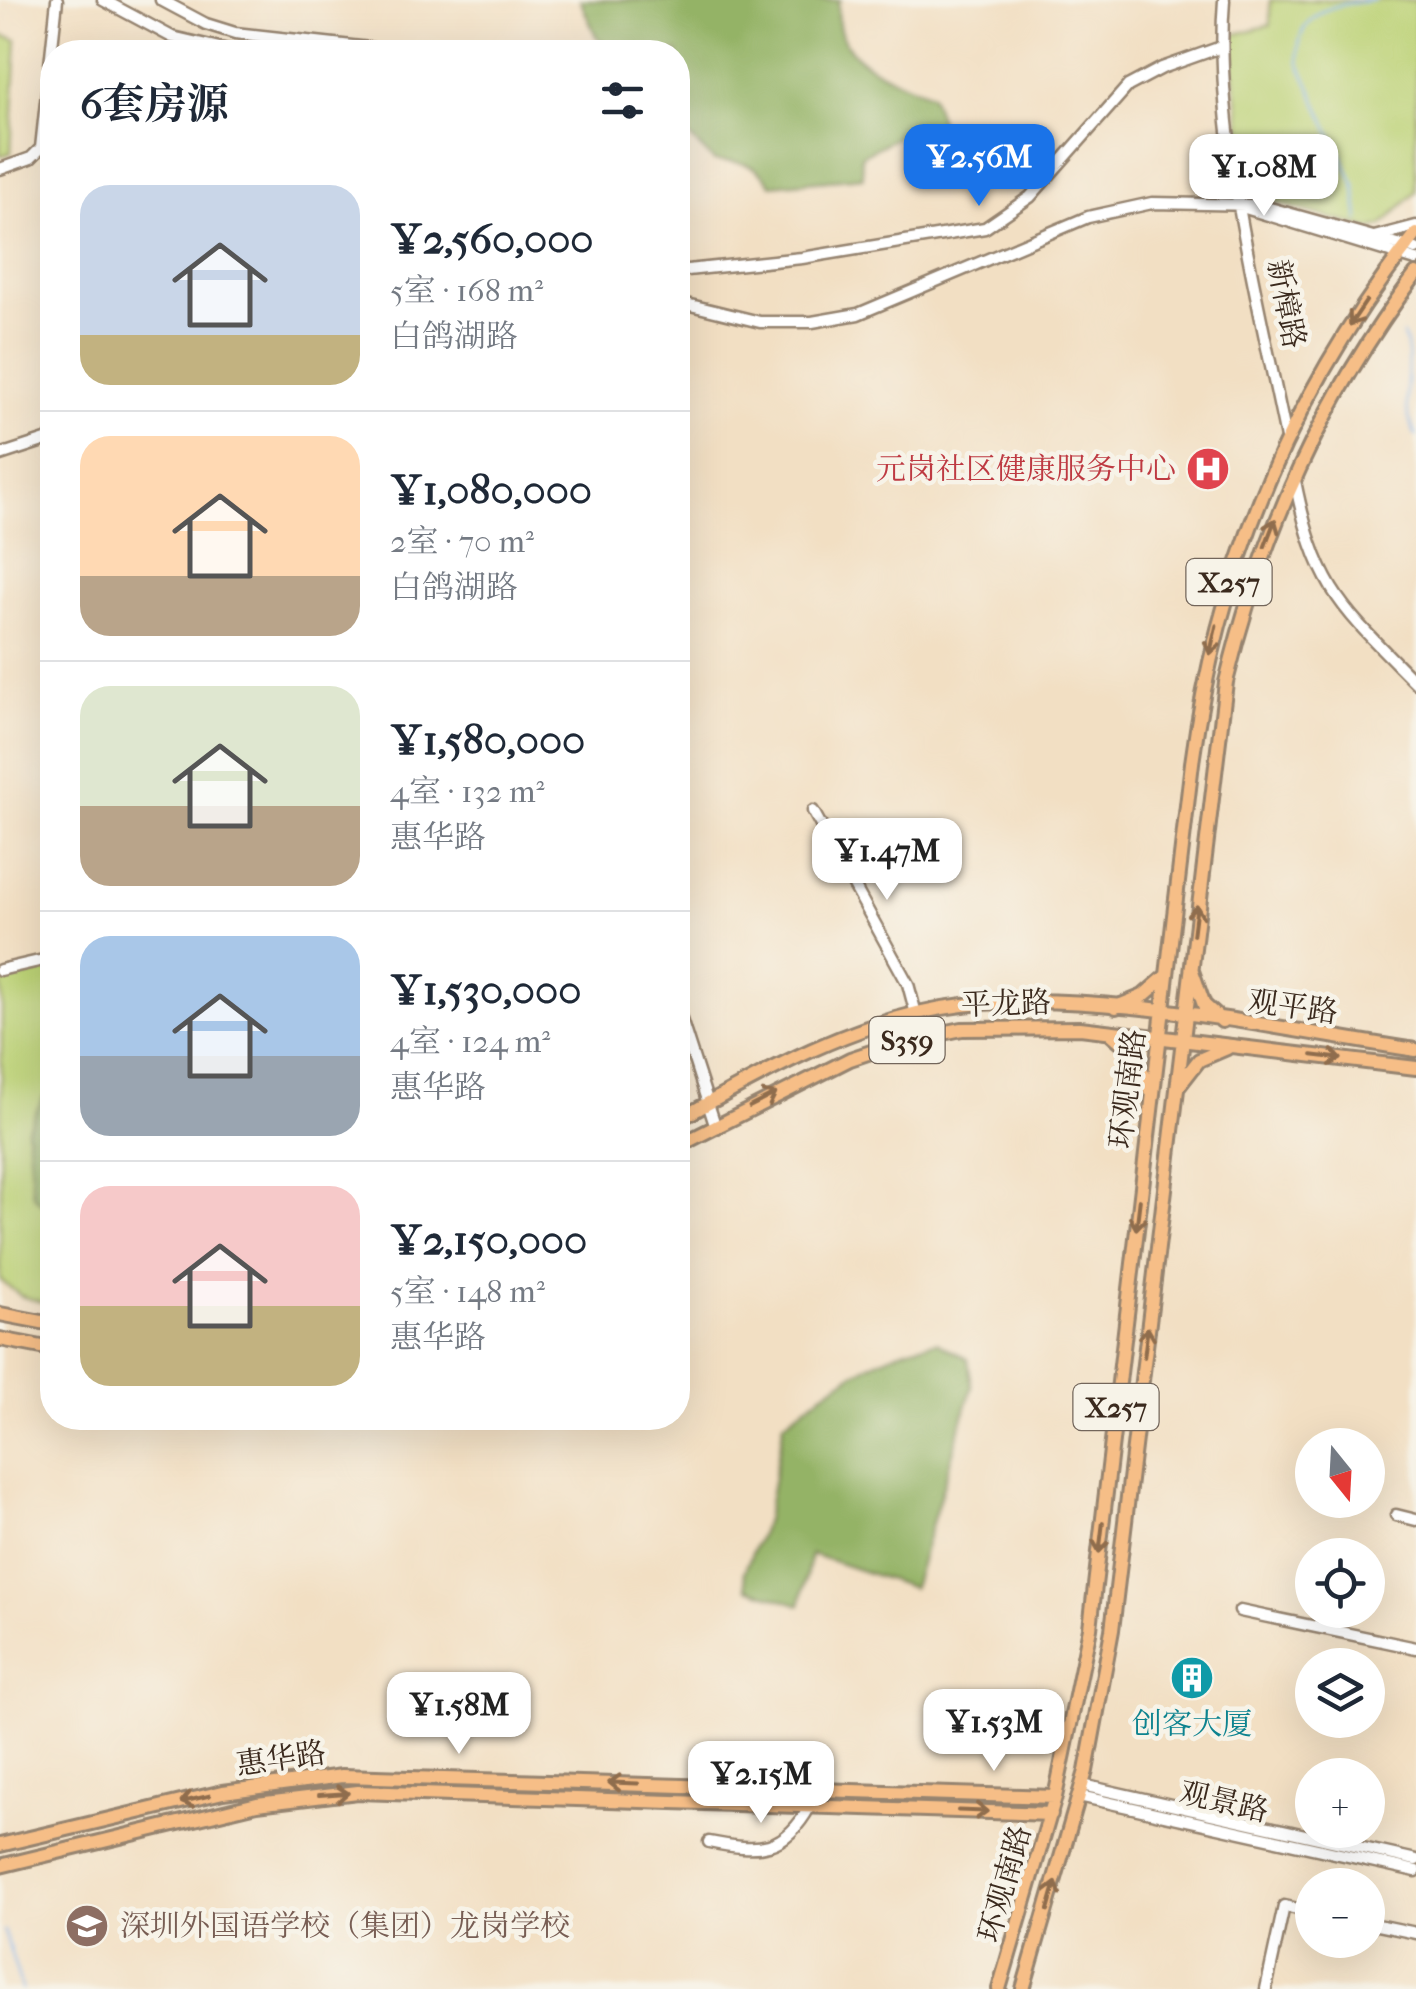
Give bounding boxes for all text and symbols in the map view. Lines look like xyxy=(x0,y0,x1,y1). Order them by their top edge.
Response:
icon: filters xyxy=(595,73,650,128)
text: 6套房源 xyxy=(80,80,229,129)
pin: ¥2.56M xyxy=(898,124,1060,209)
pin: ¥1.08M xyxy=(1183,134,1345,219)
text: ¥2.56M xyxy=(926,138,1032,175)
text: ¥1.08M xyxy=(1211,148,1317,185)
text: ¥2,560,000 xyxy=(390,215,594,264)
icon: home xyxy=(160,225,280,345)
street label: 新樟路 xyxy=(1260,256,1312,352)
text: 5室 · 168 m² xyxy=(390,272,543,309)
one-way arrow xyxy=(1348,298,1369,326)
text: 白鸽湖路 xyxy=(390,318,518,355)
hospital icon: 元岗社区健康服务中心 xyxy=(1185,446,1231,492)
place label: 元岗社区健康服务中心 xyxy=(876,452,1176,487)
text: ¥1,080,000 xyxy=(390,466,592,515)
icon: home xyxy=(160,476,280,596)
one-way arrow xyxy=(1263,519,1281,549)
text: 2室 · 70 m² xyxy=(390,523,534,560)
road number: X257 xyxy=(1186,559,1272,605)
text: 白鸽湖路 xyxy=(390,569,518,606)
one-way arrow xyxy=(1203,623,1221,655)
text: ¥1,580,000 xyxy=(390,716,585,765)
icon: home xyxy=(160,726,280,846)
text: 4室 · 132 m² xyxy=(390,773,545,810)
pin: ¥1.47M xyxy=(806,818,968,903)
text: 惠华路 xyxy=(390,819,486,856)
text: ¥1.47M xyxy=(834,832,940,869)
one-way arrow xyxy=(1186,904,1205,936)
text: ¥1,530,000 xyxy=(390,966,581,1015)
icon: home xyxy=(160,976,280,1096)
street label: 观平路 xyxy=(1246,983,1340,1031)
street label: 平龙路 xyxy=(960,985,1052,1023)
road number: S359 xyxy=(870,1017,944,1063)
text: 4室 · 124 m² xyxy=(390,1023,550,1060)
street label: 环观南路 xyxy=(1103,1027,1153,1151)
one-way arrow xyxy=(1311,1048,1343,1067)
text: 惠华路 xyxy=(390,1069,486,1106)
one-way arrow xyxy=(748,1090,778,1109)
one-way arrow xyxy=(1128,1198,1147,1231)
text: ¥2,150,000 xyxy=(390,1216,587,1265)
icon: home xyxy=(160,1226,280,1346)
text: 5室 · 148 m² xyxy=(390,1273,545,1310)
text: 惠华路 xyxy=(390,1319,486,1356)
one-way arrow xyxy=(1137,1327,1156,1359)
road number: X257 xyxy=(1074,1384,1158,1430)
north arrow xyxy=(1295,1428,1385,1518)
map controls xyxy=(1295,1428,1385,1958)
one-way arrow xyxy=(1091,1521,1110,1553)
button: locate xyxy=(1295,1538,1385,1628)
button: layers xyxy=(1295,1648,1385,1738)
building icon: 创客大厦 xyxy=(1169,1655,1215,1701)
pin: ¥1.58M xyxy=(378,1672,540,1757)
text: ¥1.58M xyxy=(409,1686,509,1723)
pin: ¥1.53M xyxy=(913,1689,1075,1774)
text: ¥1.53M xyxy=(945,1703,1043,1740)
place label: 创客大厦 xyxy=(1132,1707,1252,1742)
street label: 惠华路 xyxy=(234,1735,328,1783)
pin: ¥2.15M xyxy=(680,1741,842,1826)
text: ¥2.15M xyxy=(710,1755,812,1792)
button: + xyxy=(1295,1758,1385,1848)
one-way arrow xyxy=(607,1774,639,1793)
street label: 观景路 xyxy=(1176,1775,1272,1829)
one-way arrow xyxy=(318,1784,350,1803)
one-way arrow xyxy=(180,1791,212,1809)
one-way arrow xyxy=(957,1802,989,1821)
street label: 环观南路 xyxy=(972,1822,1038,1946)
button: − xyxy=(1295,1868,1385,1958)
one-way arrow xyxy=(1044,1881,1063,1912)
school or university icon: 深圳外国语学校（集团）龙岗学校 xyxy=(64,1903,110,1949)
place label: 深圳外国语学校（集团）龙岗学校 xyxy=(120,1909,570,1944)

